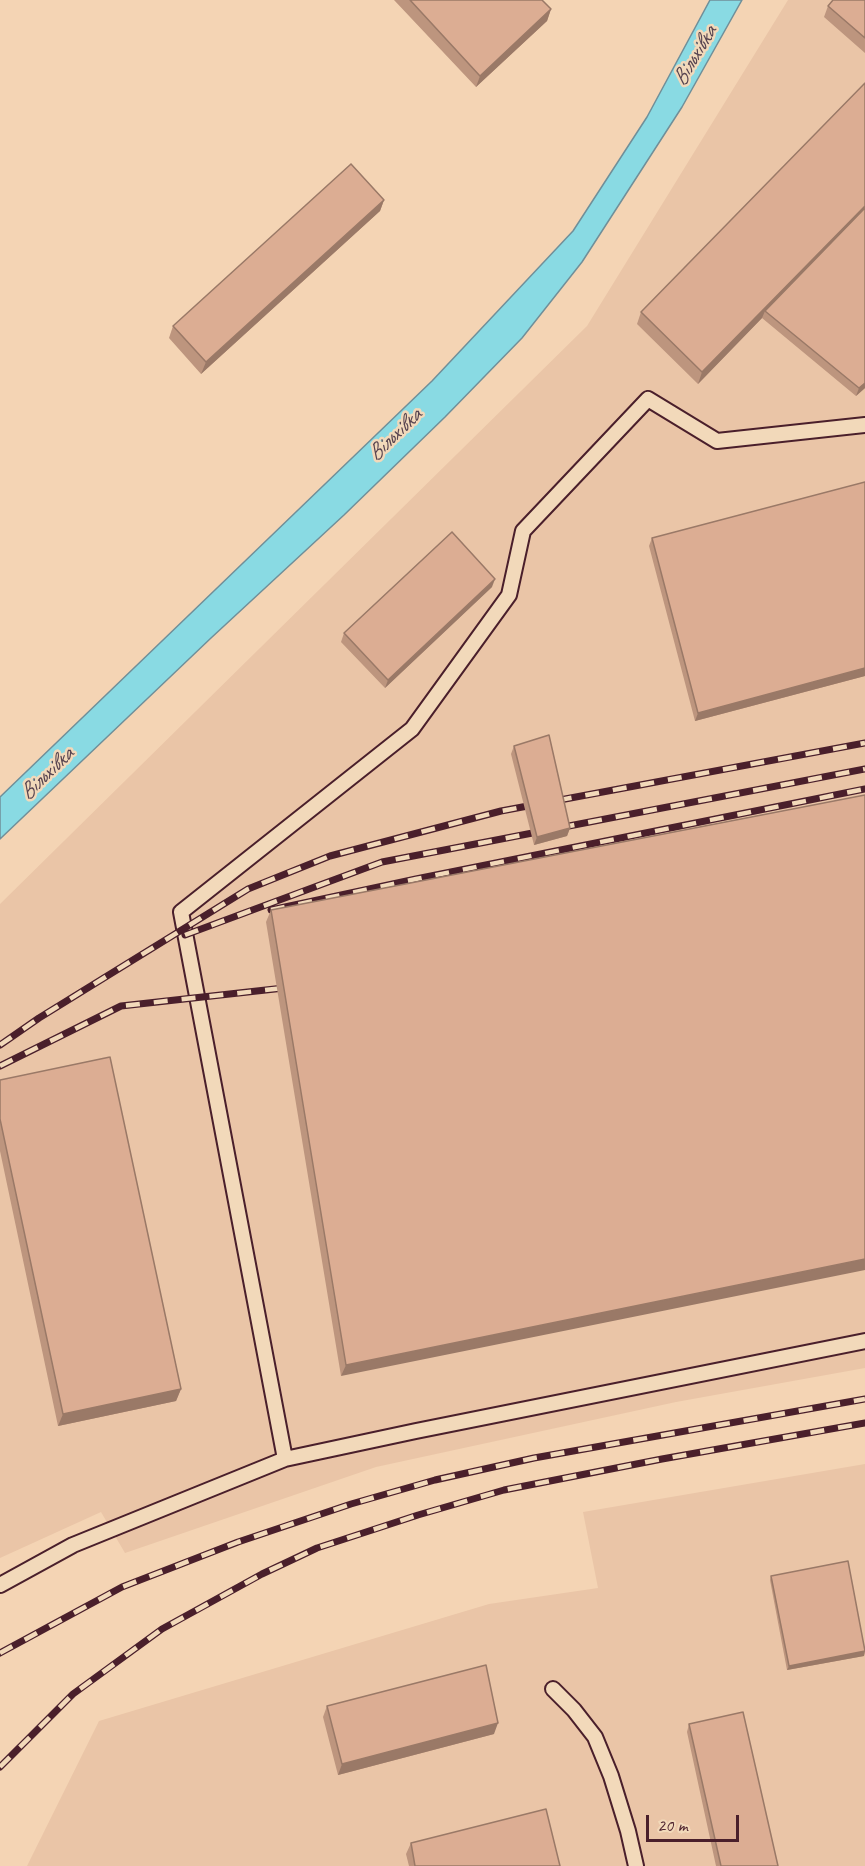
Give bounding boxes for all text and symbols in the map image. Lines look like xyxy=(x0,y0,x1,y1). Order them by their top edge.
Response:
water label: Вільхівка xyxy=(667,21,723,91)
water label: Вільхівка xyxy=(362,403,428,467)
water label: Вільхівка xyxy=(14,742,80,806)
scale bar xyxy=(649,1803,742,1841)
text: 20 m xyxy=(657,1814,688,1836)

